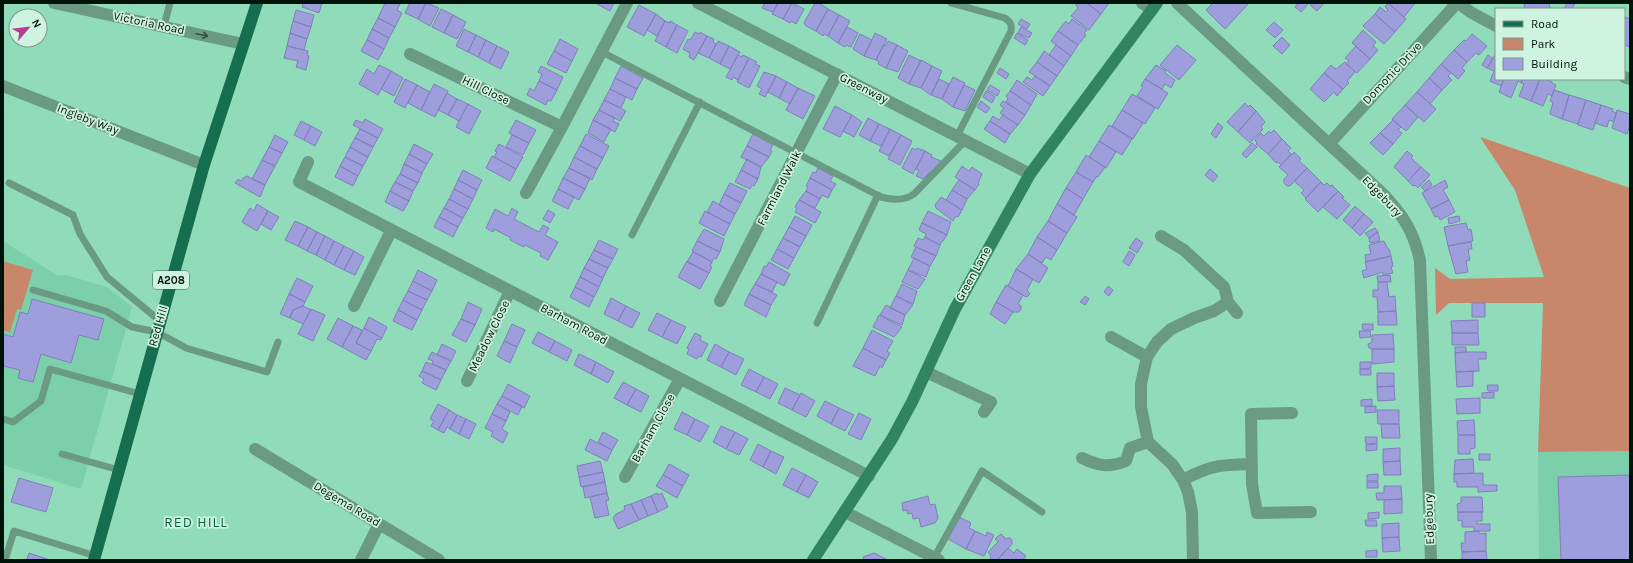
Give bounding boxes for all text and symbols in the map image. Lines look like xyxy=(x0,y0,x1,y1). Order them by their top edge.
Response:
north arrow xyxy=(8,8,48,48)
legend xyxy=(1495,8,1625,80)
street label: Victoria Road xyxy=(112,9,186,37)
text: N xyxy=(29,17,44,30)
text: Road xyxy=(1531,17,1559,31)
one-way arrow xyxy=(195,31,208,39)
text: Park xyxy=(1531,37,1556,51)
street label: Domonic Drive xyxy=(1360,39,1424,107)
text: Building xyxy=(1531,57,1578,71)
street label: Greenway xyxy=(837,70,891,106)
street label: Hill Close xyxy=(460,73,512,107)
street label: Ingleby Way xyxy=(55,101,121,137)
street label: Farmland Walk xyxy=(754,148,804,228)
street label: Edgebury xyxy=(1359,173,1405,220)
street label: Green Lane xyxy=(952,244,994,304)
road number: A208 xyxy=(153,271,189,289)
street label: Meadow Close xyxy=(466,298,512,374)
street label: Barham Road xyxy=(538,300,610,348)
street label: Red Hill xyxy=(146,304,170,348)
street label: Barham Close xyxy=(628,391,678,465)
street label: Degema Road xyxy=(311,479,383,529)
street label: Edgebury xyxy=(1421,493,1437,545)
district label: RED HILL xyxy=(164,514,228,531)

